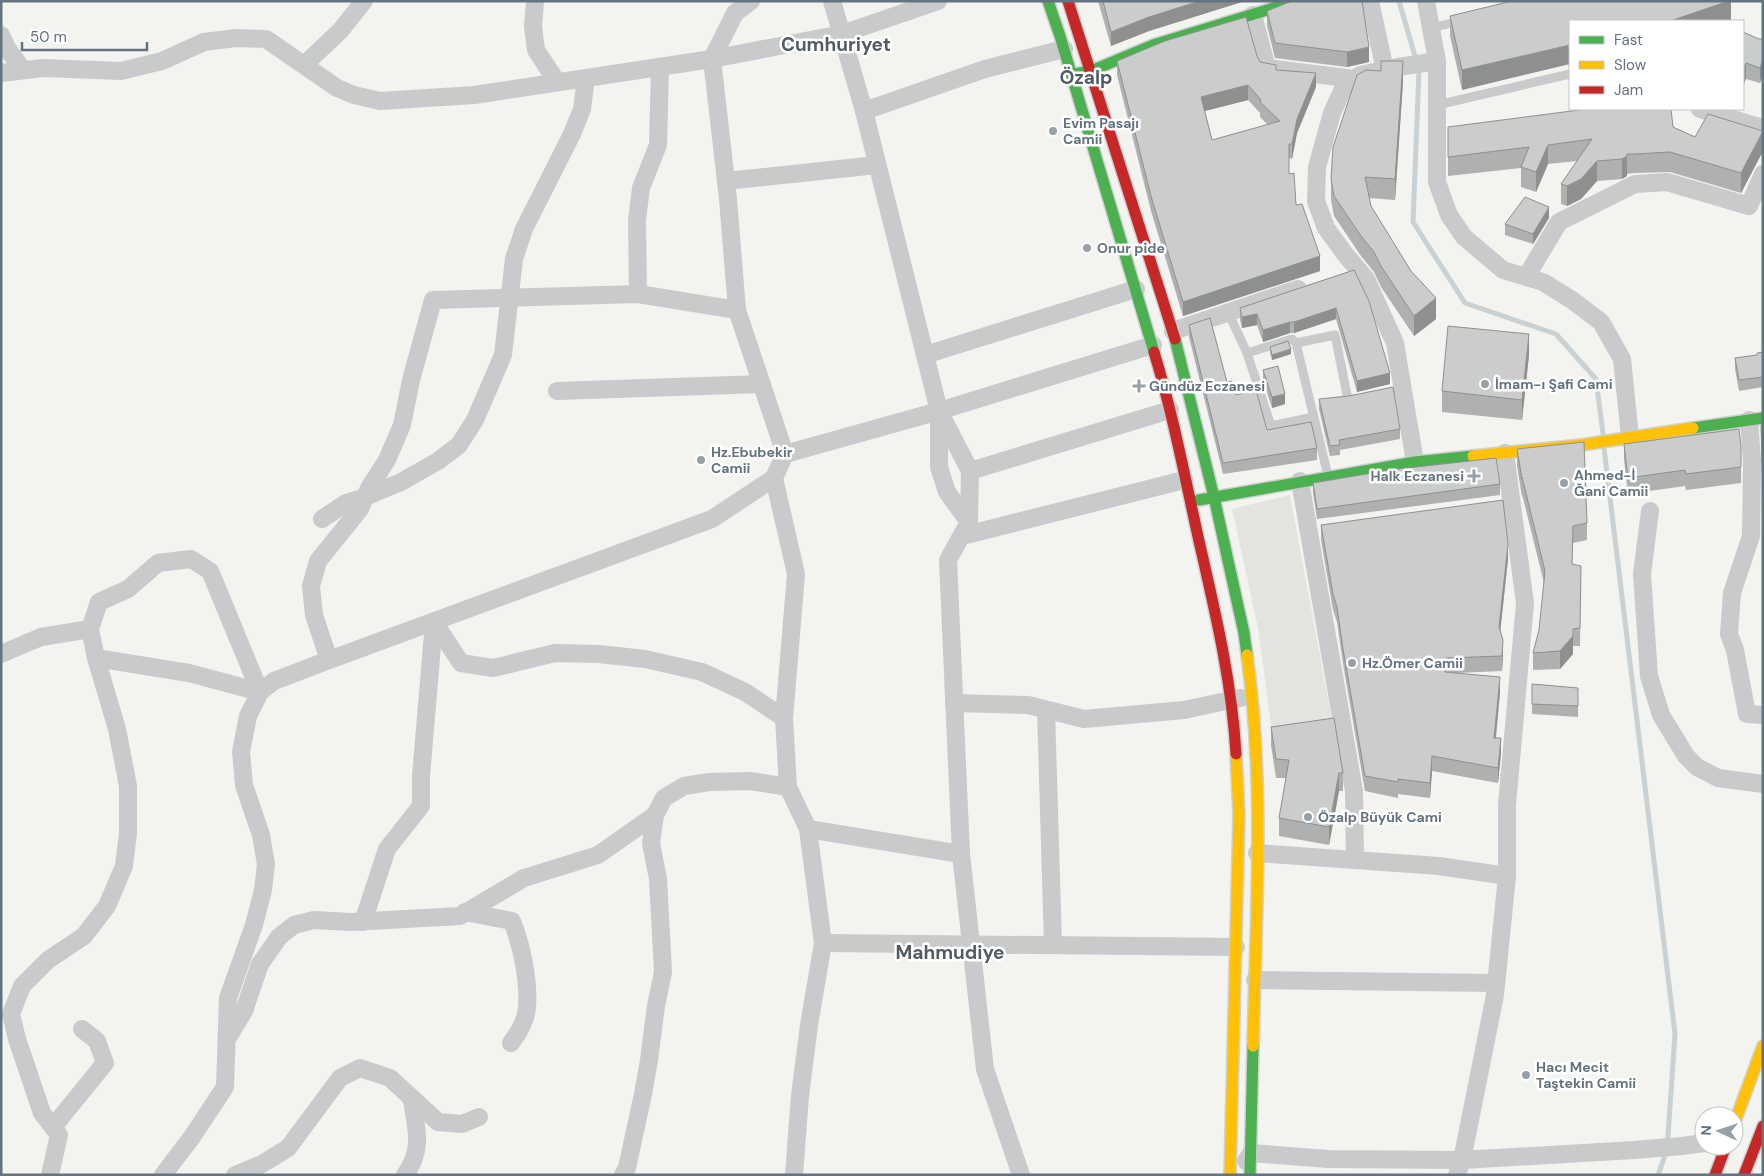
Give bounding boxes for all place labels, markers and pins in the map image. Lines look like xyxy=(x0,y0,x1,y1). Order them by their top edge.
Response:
place label: Evim Pasajı Camii xyxy=(1063,114,1139,148)
marker: Evim Pasajı Camii xyxy=(1047,125,1059,137)
place label: Onur pide xyxy=(1097,239,1165,257)
marker: Onur pide xyxy=(1081,242,1093,254)
place label: İmam-ı Şafi Cami xyxy=(1495,375,1613,393)
place label: Gündüz Eczanesi xyxy=(1149,377,1265,395)
marker: İmam-ı Şafi Cami xyxy=(1479,378,1491,390)
marker: Gündüz Eczanesi xyxy=(1133,380,1145,392)
place label: Hz.Ebubekir Camii xyxy=(711,443,793,477)
marker: Hz.Ebubekir Camii xyxy=(695,454,707,466)
place label: Ahmed-İ Ğani Camii xyxy=(1574,466,1648,500)
place label: Halk Eczanesi xyxy=(1371,467,1464,485)
marker: Halk Eczanesi xyxy=(1468,470,1480,482)
marker: Ahmed-İ Ğani Camii xyxy=(1558,477,1570,489)
place label: Hz.Ömer Camii xyxy=(1362,654,1463,672)
marker: Hz.Ömer Camii xyxy=(1346,657,1358,669)
place label: Özalp Büyük Cami xyxy=(1318,808,1442,826)
marker: Özalp Büyük Cami xyxy=(1302,811,1314,823)
place label: Hacı Mecit Taştekin Camii xyxy=(1536,1058,1636,1092)
marker: Hacı Mecit Taştekin Camii xyxy=(1520,1069,1532,1081)

